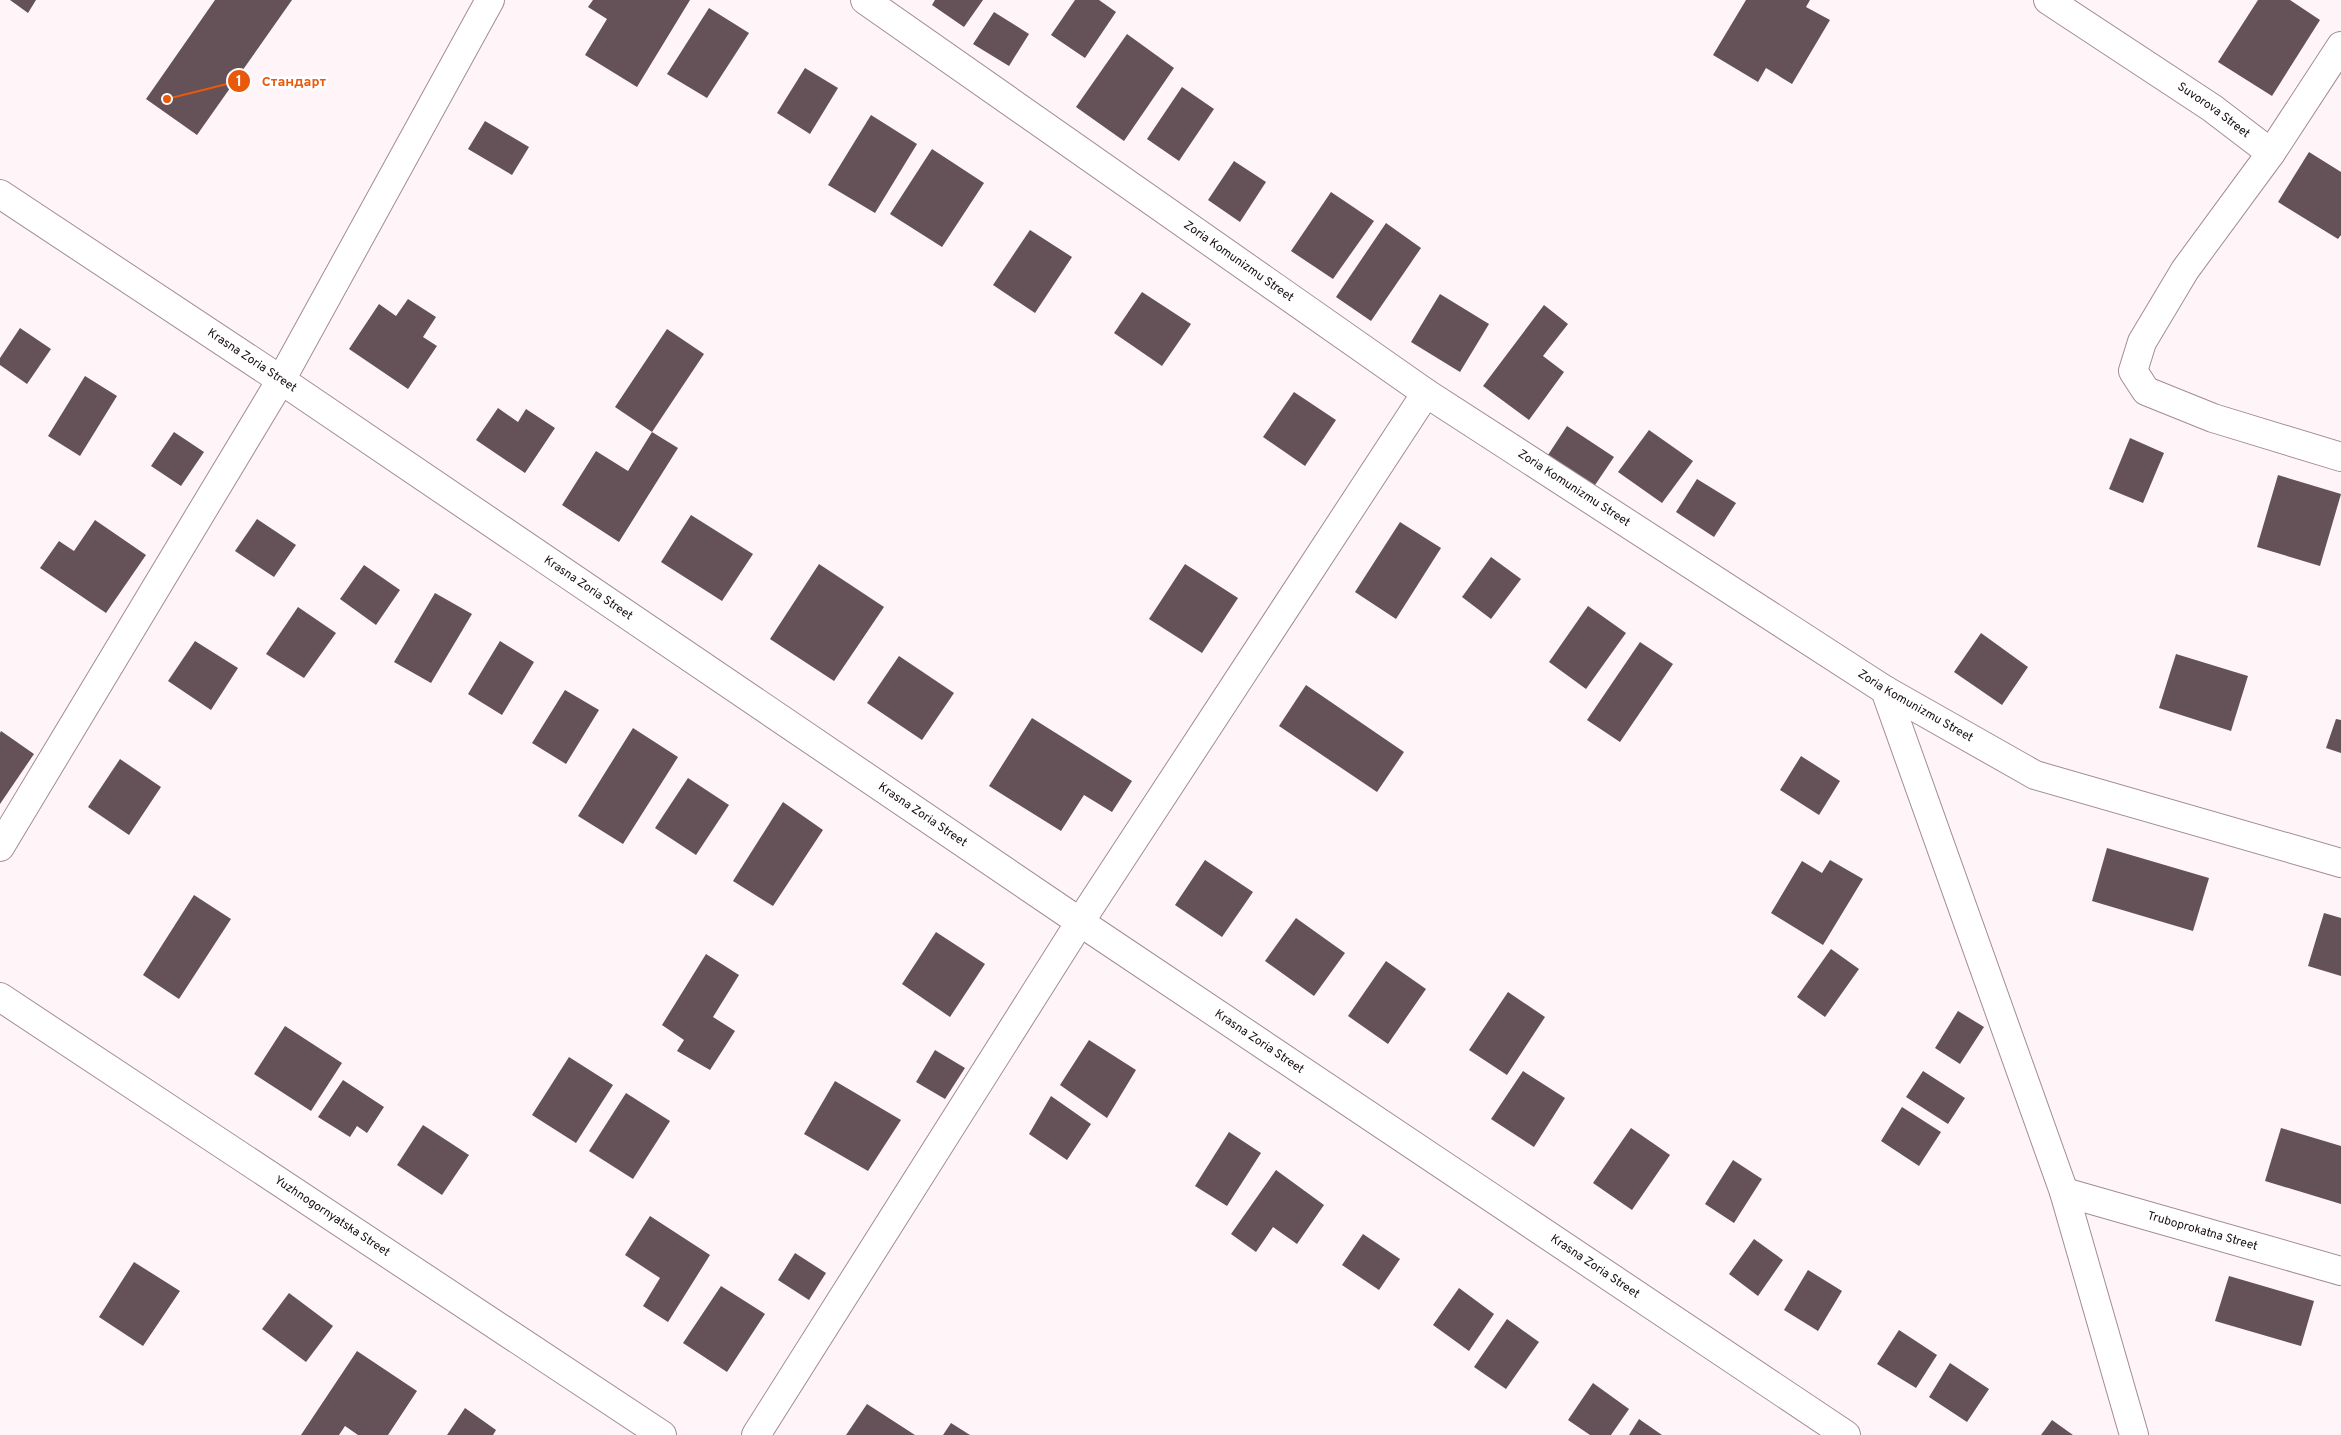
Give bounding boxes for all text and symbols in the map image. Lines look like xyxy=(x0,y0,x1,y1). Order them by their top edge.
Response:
callout: Стандарт xyxy=(227,67,336,96)
text: 1 xyxy=(236,73,242,92)
text: Стандарт xyxy=(262,74,327,91)
street label: Suvorova Street xyxy=(2174,79,2253,142)
street label: Zoria Komunizmu Street xyxy=(1180,217,1297,306)
street label: Krasna Zoria Street xyxy=(204,325,300,396)
street label: Zoria Komunizmu Street xyxy=(1514,446,1633,531)
street label: Krasna Zoria Street xyxy=(540,552,636,624)
street label: Zoria Komunizmu Street xyxy=(1854,666,1976,746)
street label: Krasna Zoria Street xyxy=(875,779,970,851)
street label: Krasna Zoria Street xyxy=(1211,1006,1307,1078)
street label: Yuzhnogornyatska Street xyxy=(271,1172,393,1261)
street label: Truboprokatna Street xyxy=(2145,1208,2259,1255)
street label: Krasna Zoria Street xyxy=(1547,1231,1643,1302)

